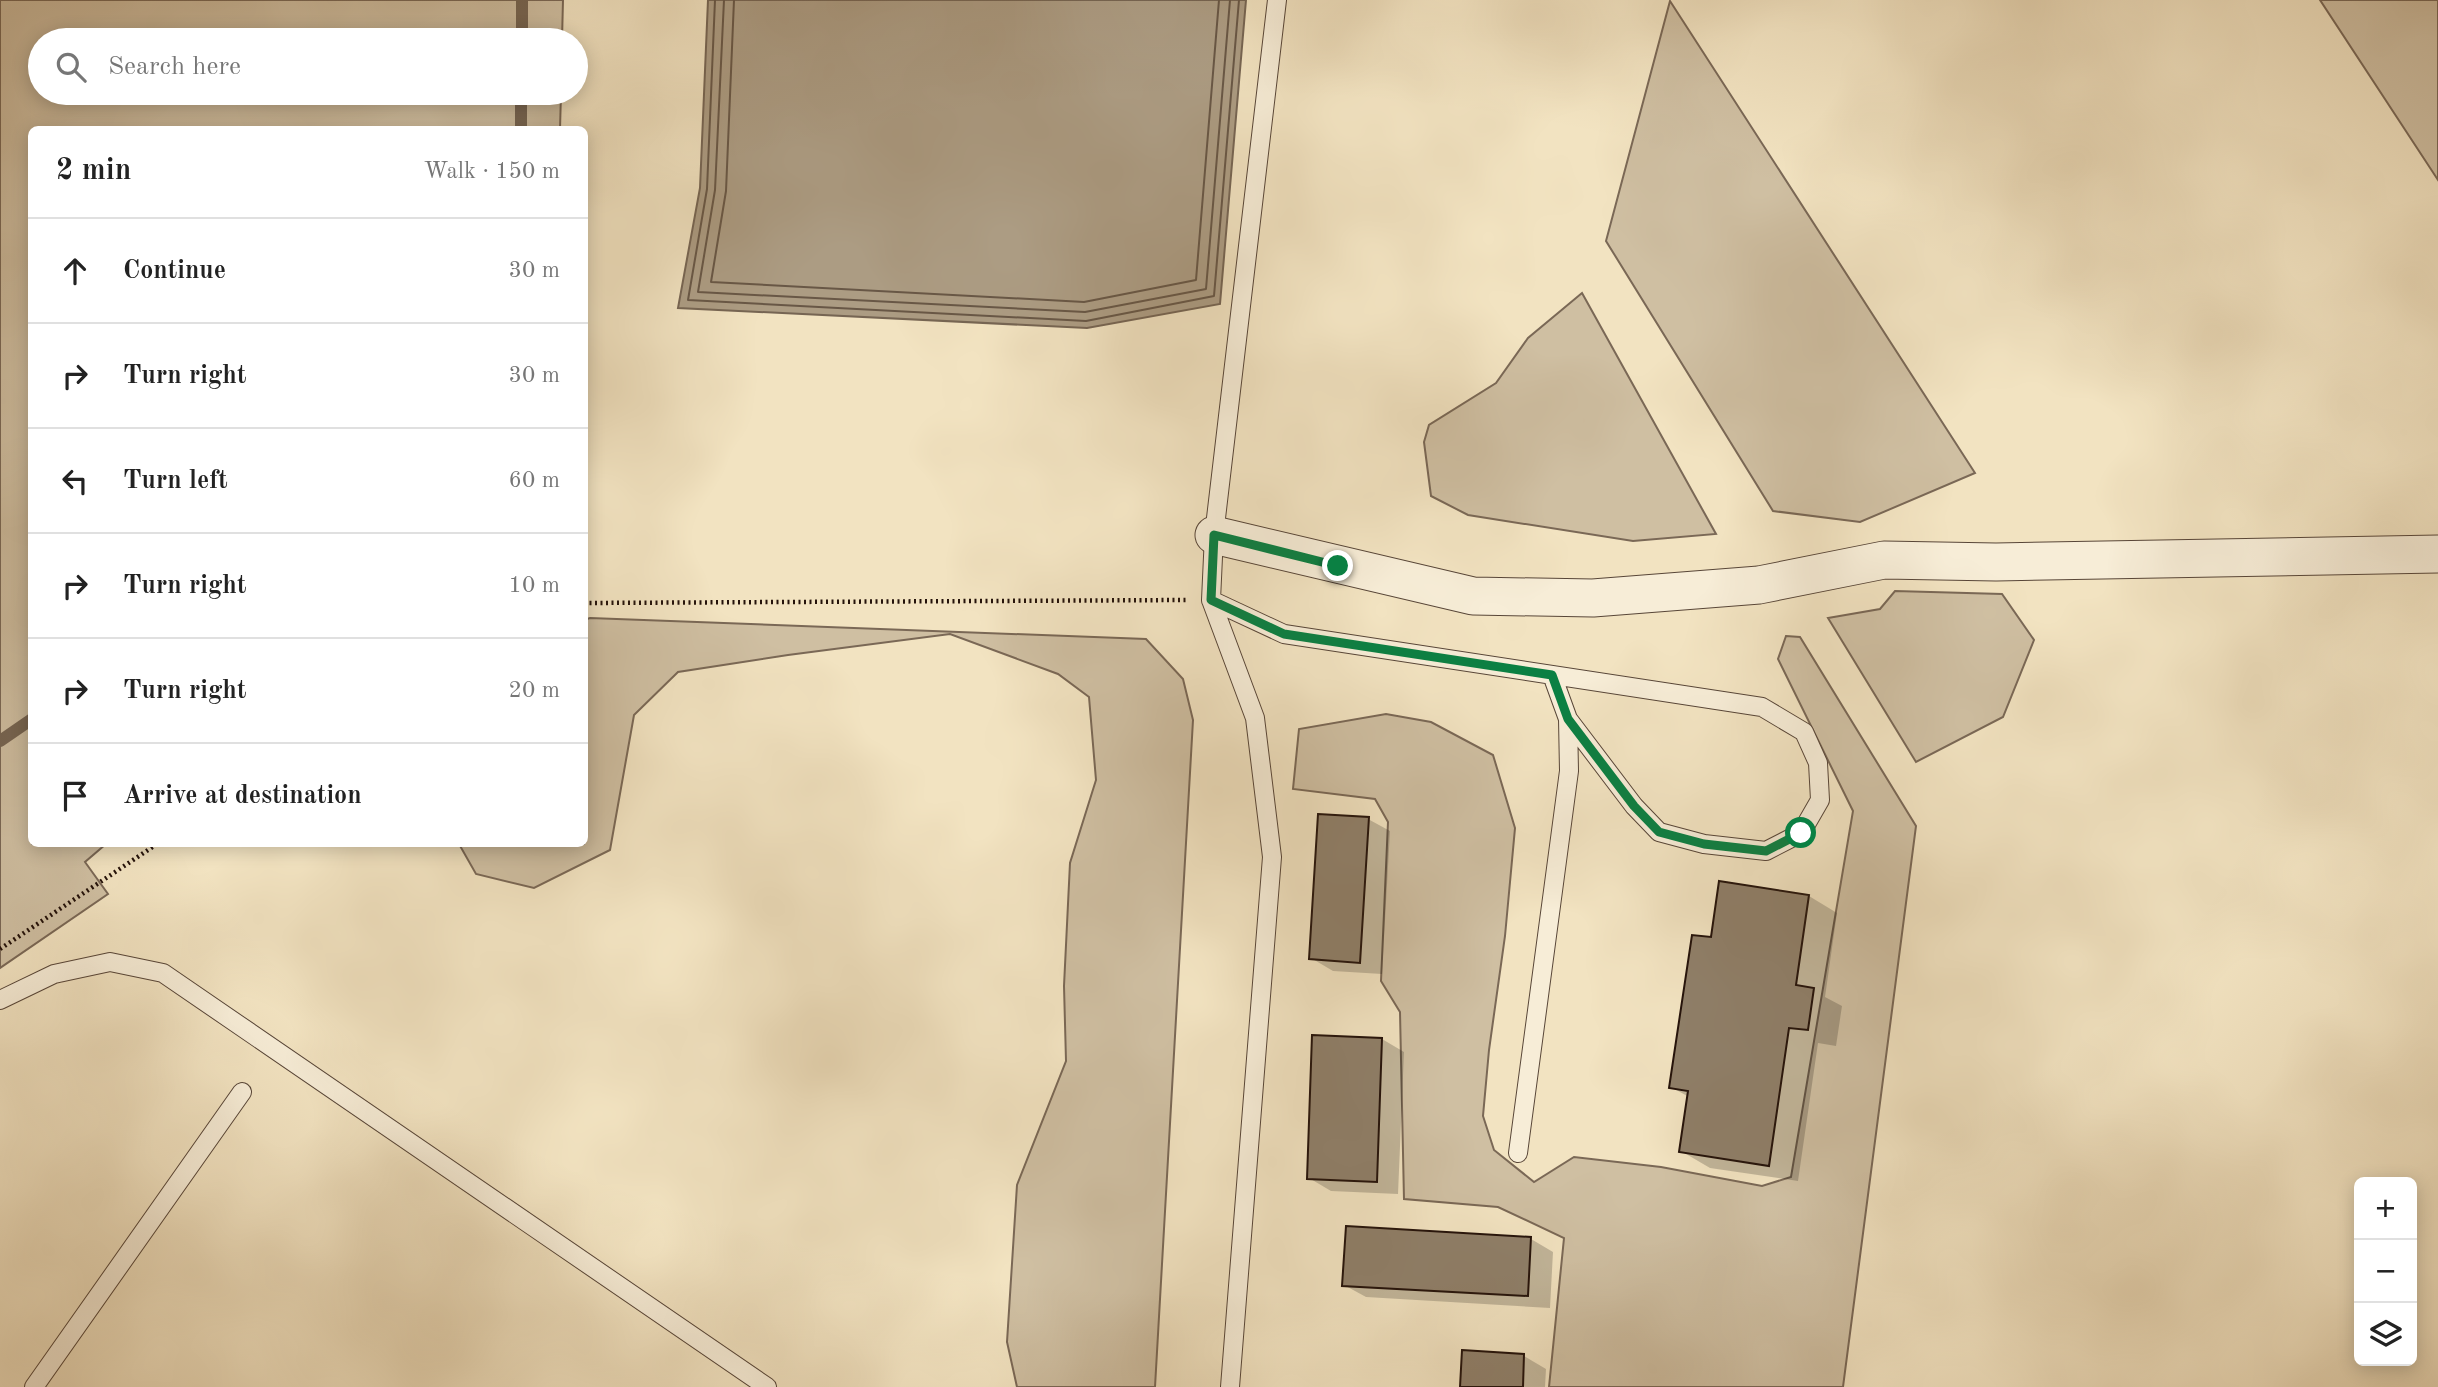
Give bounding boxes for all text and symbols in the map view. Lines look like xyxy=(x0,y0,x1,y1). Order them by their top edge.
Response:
search box xyxy=(28,28,588,105)
icon: search xyxy=(52,48,90,86)
text: Search here xyxy=(108,54,241,80)
text: 2 min xyxy=(56,156,131,186)
text: Walk · 150 m xyxy=(424,160,560,183)
icon: ahead xyxy=(56,252,94,290)
text: Continue xyxy=(123,258,226,284)
text: 30 m xyxy=(509,259,560,282)
icon: right xyxy=(56,357,94,395)
text: Turn right xyxy=(123,363,246,389)
text: 30 m xyxy=(509,364,560,387)
icon: left xyxy=(56,462,94,500)
text: Turn left xyxy=(123,468,228,494)
text: 60 m xyxy=(509,469,560,492)
route end xyxy=(1322,550,1353,581)
icon: right xyxy=(56,567,94,605)
text: Turn right xyxy=(123,573,246,599)
text: 10 m xyxy=(509,574,560,597)
icon: right xyxy=(56,672,94,710)
text: Turn right xyxy=(123,678,246,704)
text: 20 m xyxy=(509,679,560,702)
icon: arrive xyxy=(56,777,94,815)
text: Arrive at destination xyxy=(123,783,362,809)
route start xyxy=(1785,817,1816,848)
map controls xyxy=(2354,1177,2417,1366)
button: + xyxy=(2354,1177,2417,1240)
button: − xyxy=(2354,1240,2417,1303)
button: layers xyxy=(2354,1303,2417,1366)

